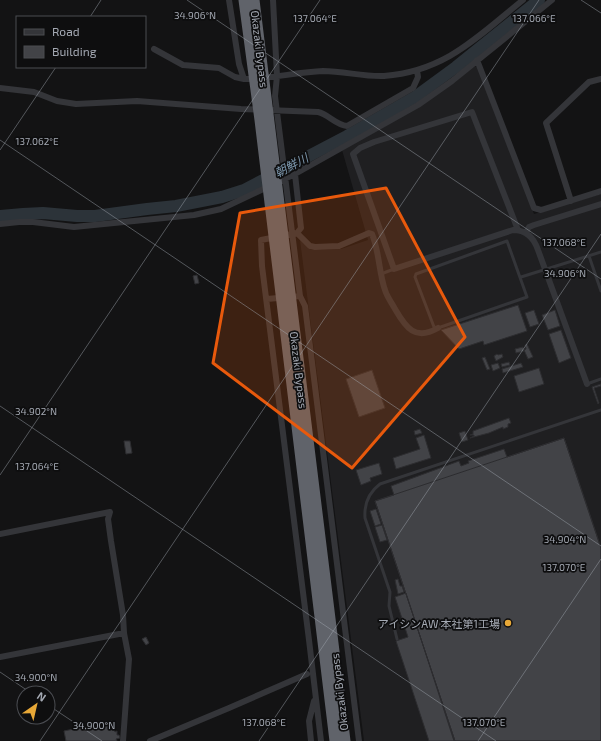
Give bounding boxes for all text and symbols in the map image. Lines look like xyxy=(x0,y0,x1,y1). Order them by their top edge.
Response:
text: 34.906°N xyxy=(174,9,216,21)
street label: Okazaki Bypass xyxy=(249,10,271,89)
text: 137.064°E xyxy=(293,12,337,24)
text: 137.066°E xyxy=(512,12,556,24)
legend xyxy=(16,16,146,68)
text: Road xyxy=(52,24,80,38)
text: Building xyxy=(52,44,97,58)
text: 137.062°E xyxy=(15,135,59,147)
water label: 朝鮮川 xyxy=(272,149,312,180)
text: 137.068°E xyxy=(542,236,586,248)
text: 34.906°N xyxy=(544,267,586,279)
street label: Okazaki Bypass xyxy=(288,331,310,410)
text: 34.902°N xyxy=(15,405,57,417)
text: 137.064°E xyxy=(15,460,59,472)
text: 34.904°N xyxy=(544,533,586,545)
text: 137.070°E xyxy=(543,561,586,573)
place label: アイシンAW 本社第1工場 xyxy=(378,617,500,630)
marker: アイシンAW 本社第1工場 xyxy=(503,618,513,628)
street label: Okazaki Bypass xyxy=(328,652,350,731)
text: 34.900°N xyxy=(15,671,57,683)
north arrow xyxy=(16,685,56,725)
text: N xyxy=(35,689,49,704)
text: 137.068°E xyxy=(242,716,286,728)
text: 137.070°E xyxy=(463,716,506,728)
text: 34.900°N xyxy=(73,719,115,731)

